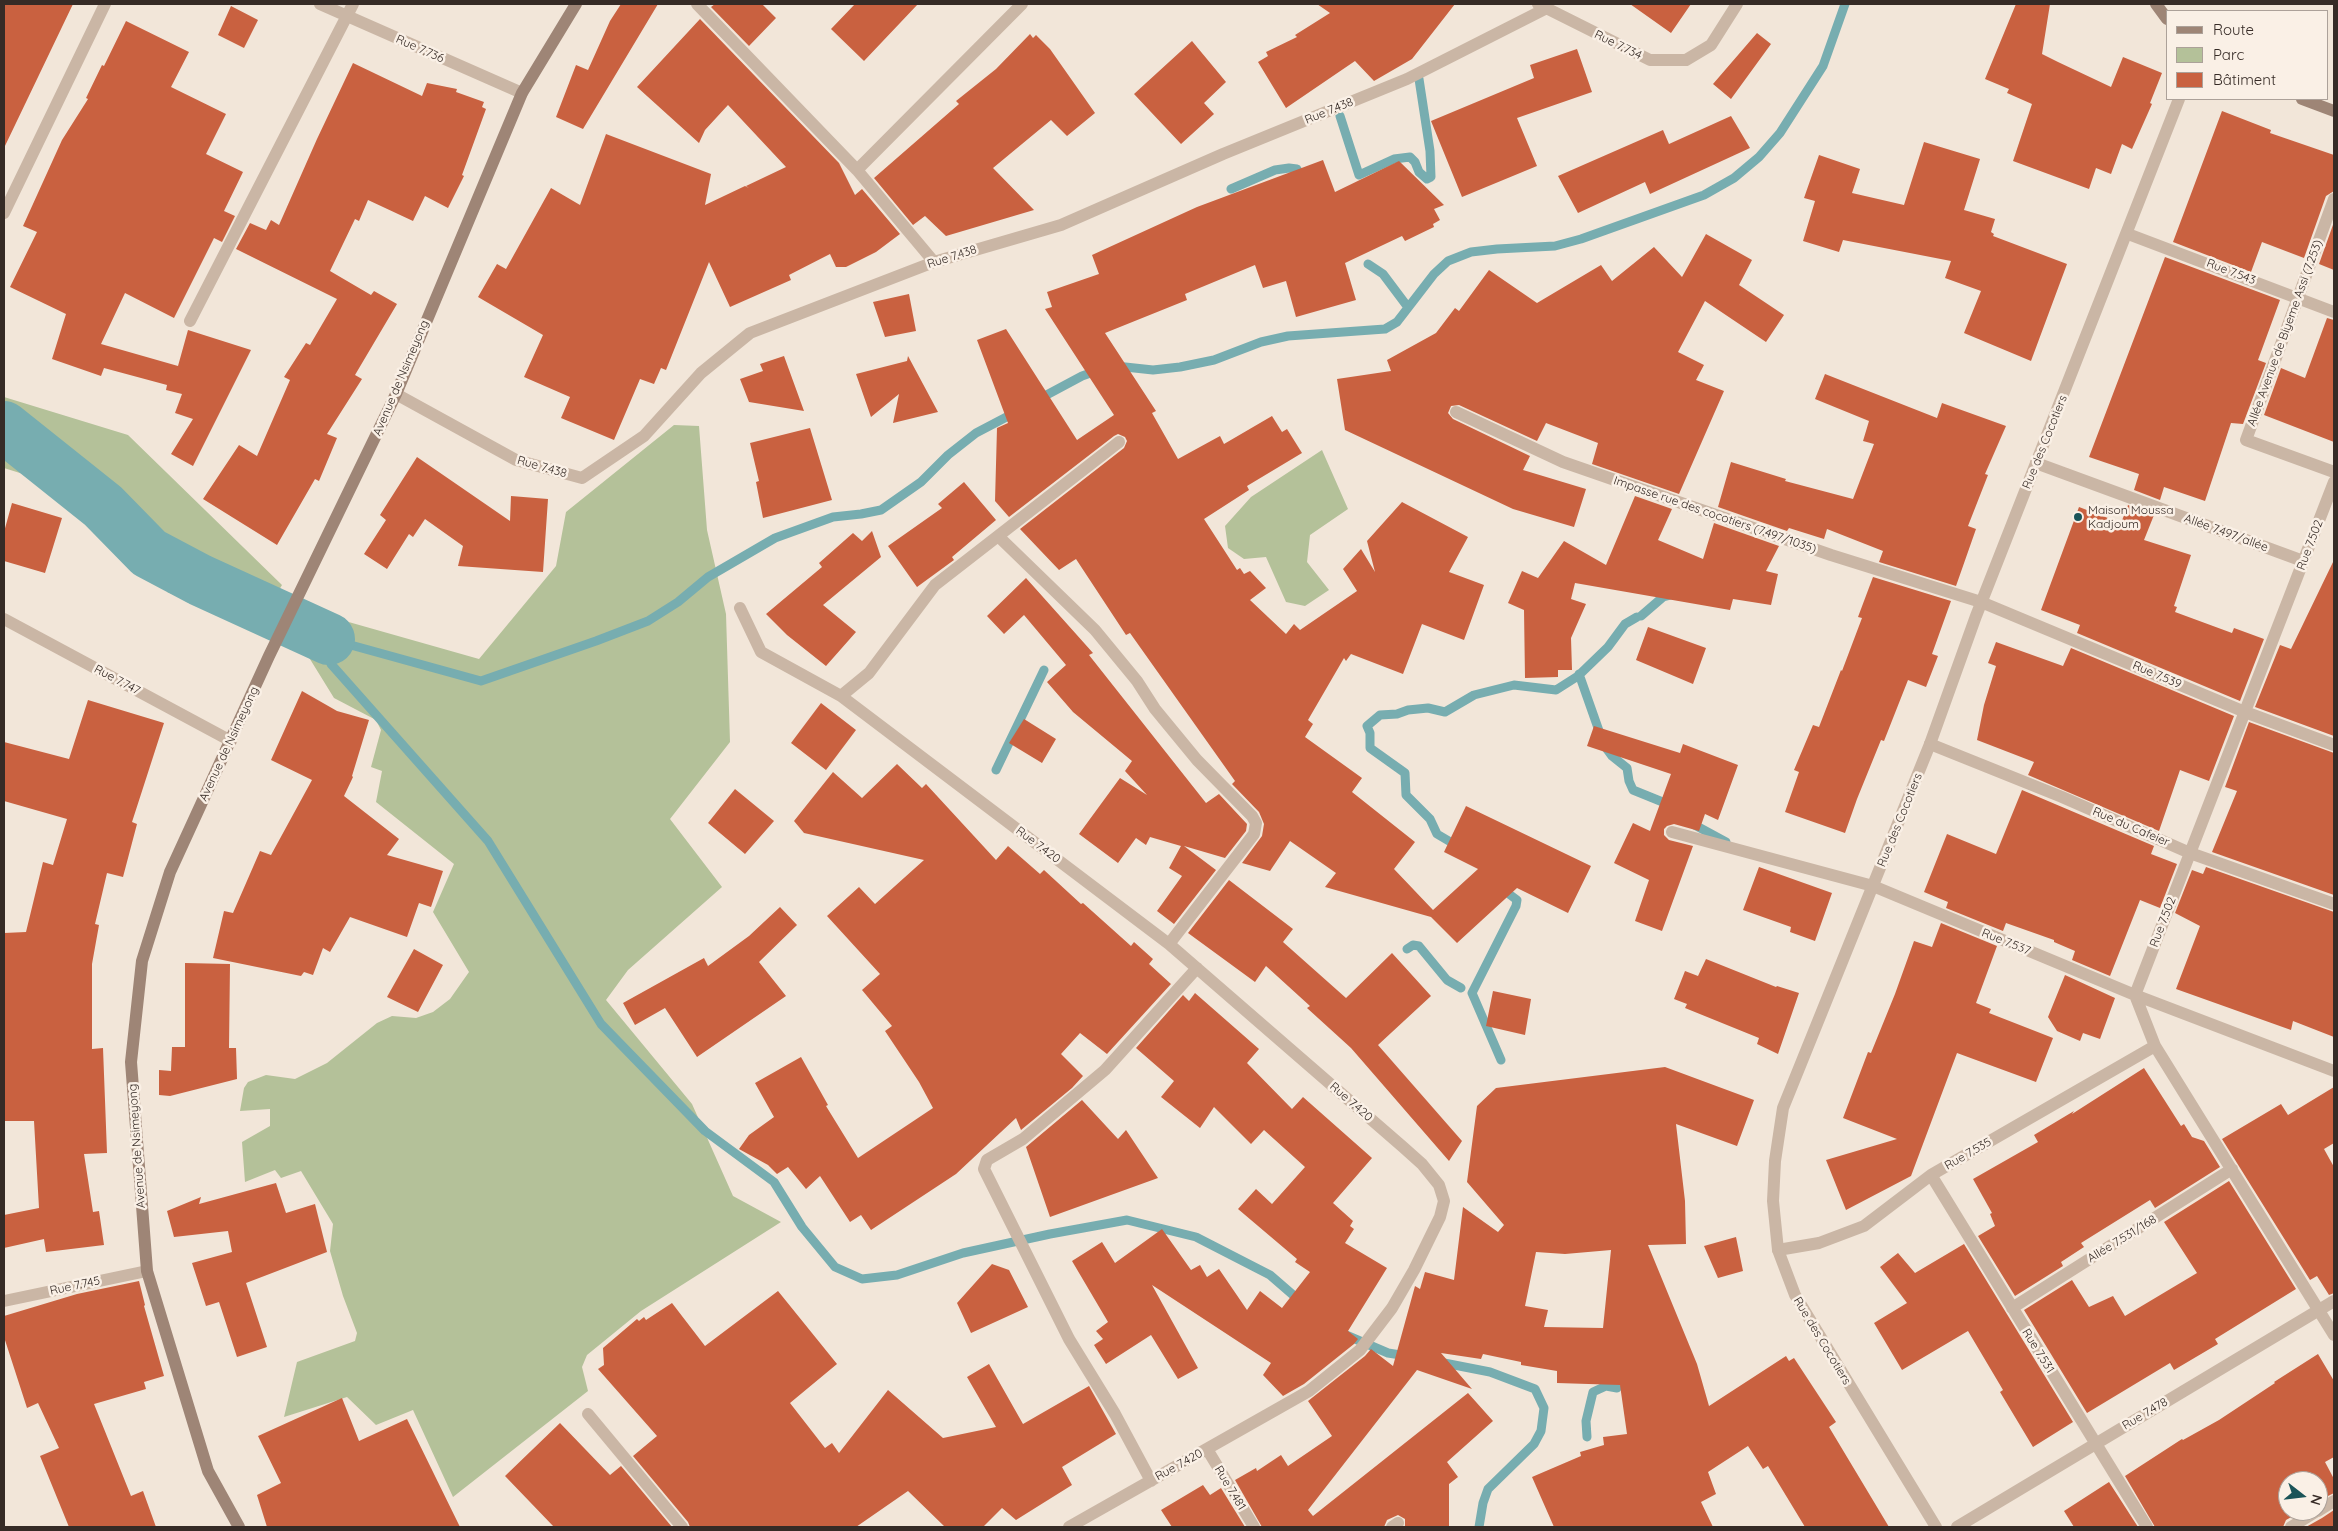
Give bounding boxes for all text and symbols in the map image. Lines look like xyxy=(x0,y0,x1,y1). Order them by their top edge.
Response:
legend xyxy=(2166,10,2328,100)
text: Route xyxy=(2213,20,2254,39)
street label: Rue 7.734 xyxy=(1592,27,1644,63)
street label: Rue 7.736 xyxy=(394,32,446,66)
text: Parc xyxy=(2213,45,2244,64)
text: Bâtiment xyxy=(2213,70,2276,89)
street label: Rue 7.438 xyxy=(1303,95,1355,127)
street label: Allée Avenue de Biyeme Assi (7.253) xyxy=(2244,238,2326,428)
street label: Rue 7.438 xyxy=(925,242,979,272)
street label: Rue 7.543 xyxy=(2204,256,2258,288)
street label: Avenue de Nsimeyong xyxy=(370,318,432,438)
street label: Rue des Cocotiers xyxy=(2020,393,2070,491)
street label: Rue 7.438 xyxy=(515,453,569,481)
street label: Impasse rue des cocotiers (7.497/1035) xyxy=(1612,473,1818,557)
place label: Maison Moussa Kadjoum xyxy=(2088,503,2173,531)
marker: Maison Moussa Kadjoum xyxy=(2072,511,2084,523)
street label: Allée 7.497/allée xyxy=(2182,511,2270,555)
street label: Rue 7.502 xyxy=(2294,518,2326,572)
street label: Rue 7.539 xyxy=(2130,658,2184,692)
street label: Rue 7.747 xyxy=(91,662,143,698)
street label: Avenue de Nsimeyong xyxy=(196,684,262,804)
street label: Rue des Cocotiers xyxy=(1875,771,1925,869)
street label: Rue du Cafeier xyxy=(2090,804,2172,850)
street label: Rue 7.420 xyxy=(1013,824,1063,866)
street label: Rue 7.502 xyxy=(2147,895,2179,949)
street label: Rue 7.537 xyxy=(1979,926,2033,958)
street label: Rue 7.420 xyxy=(1327,1079,1375,1125)
street label: Avenue de Nsimeyong xyxy=(125,1083,149,1209)
street label: Rue 7.535 xyxy=(1942,1135,1994,1173)
street label: Allée 7.531/168 xyxy=(2085,1212,2159,1266)
street label: Rue 7.745 xyxy=(49,1274,101,1298)
street label: Rue des Cocotiers xyxy=(1790,1294,1854,1388)
street label: Rue 7.531 xyxy=(2019,1326,2057,1376)
street label: Rue 7.478 xyxy=(2120,1395,2170,1433)
street label: Rue 7.420 xyxy=(1153,1446,1205,1484)
street label: Rue 7.481 xyxy=(1211,1463,1249,1513)
north arrow xyxy=(2278,1471,2328,1521)
text: N xyxy=(2306,1492,2327,1507)

